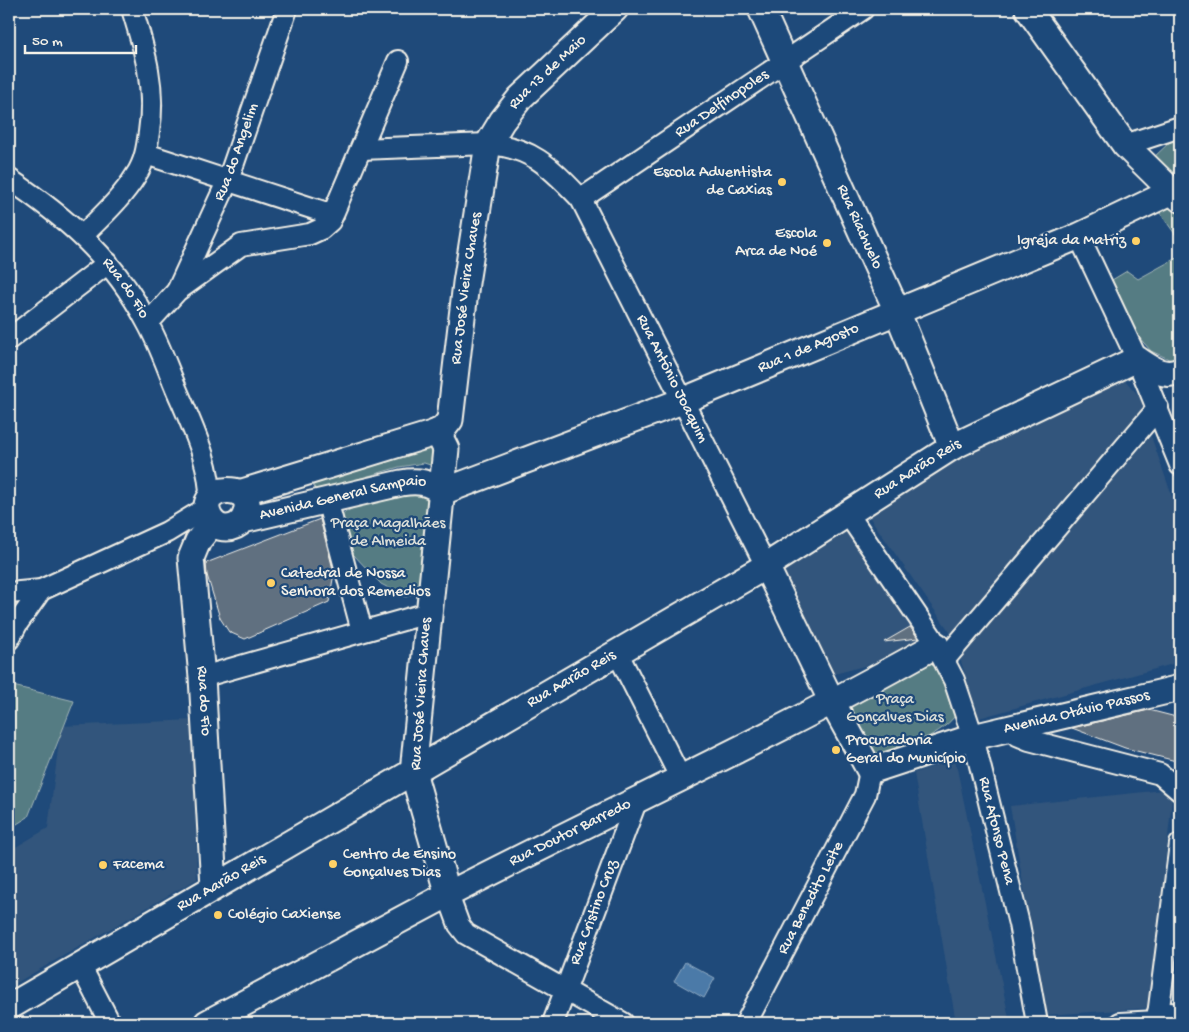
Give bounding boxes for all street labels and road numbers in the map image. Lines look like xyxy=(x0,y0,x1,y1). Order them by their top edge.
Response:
street label: Rua 13 de Maio xyxy=(505,31,591,114)
street label: Rua Delfinopoles xyxy=(671,65,773,142)
street label: Rua do Angelim xyxy=(210,100,263,204)
street label: Rua Riachuelo xyxy=(832,182,886,272)
street label: Rua José Vieira Chaves xyxy=(447,210,487,365)
street label: Rua do Fio xyxy=(98,254,153,322)
street label: Rua Antônio Joaquim xyxy=(631,312,712,447)
street label: Rua 1 de Agosto xyxy=(755,319,862,378)
street label: Rua Aarão Reis xyxy=(870,434,965,504)
street label: Avenida General Sampaio xyxy=(258,472,428,525)
street label: Rua José Vieira Chaves xyxy=(407,616,437,771)
street label: Rua Aarão Reis xyxy=(524,645,620,713)
street label: Rua do Fio xyxy=(192,665,215,736)
street label: Avenida Otávio Passos xyxy=(1002,686,1153,739)
street label: Rua Afonso Pena xyxy=(974,775,1019,888)
street label: Rua Doutor Barredo xyxy=(506,795,634,871)
street label: Rua Benedito Leite xyxy=(774,838,849,958)
street label: Rua Aarão Reis xyxy=(174,849,270,916)
street label: Rua Cristino Cruz xyxy=(566,856,623,968)

